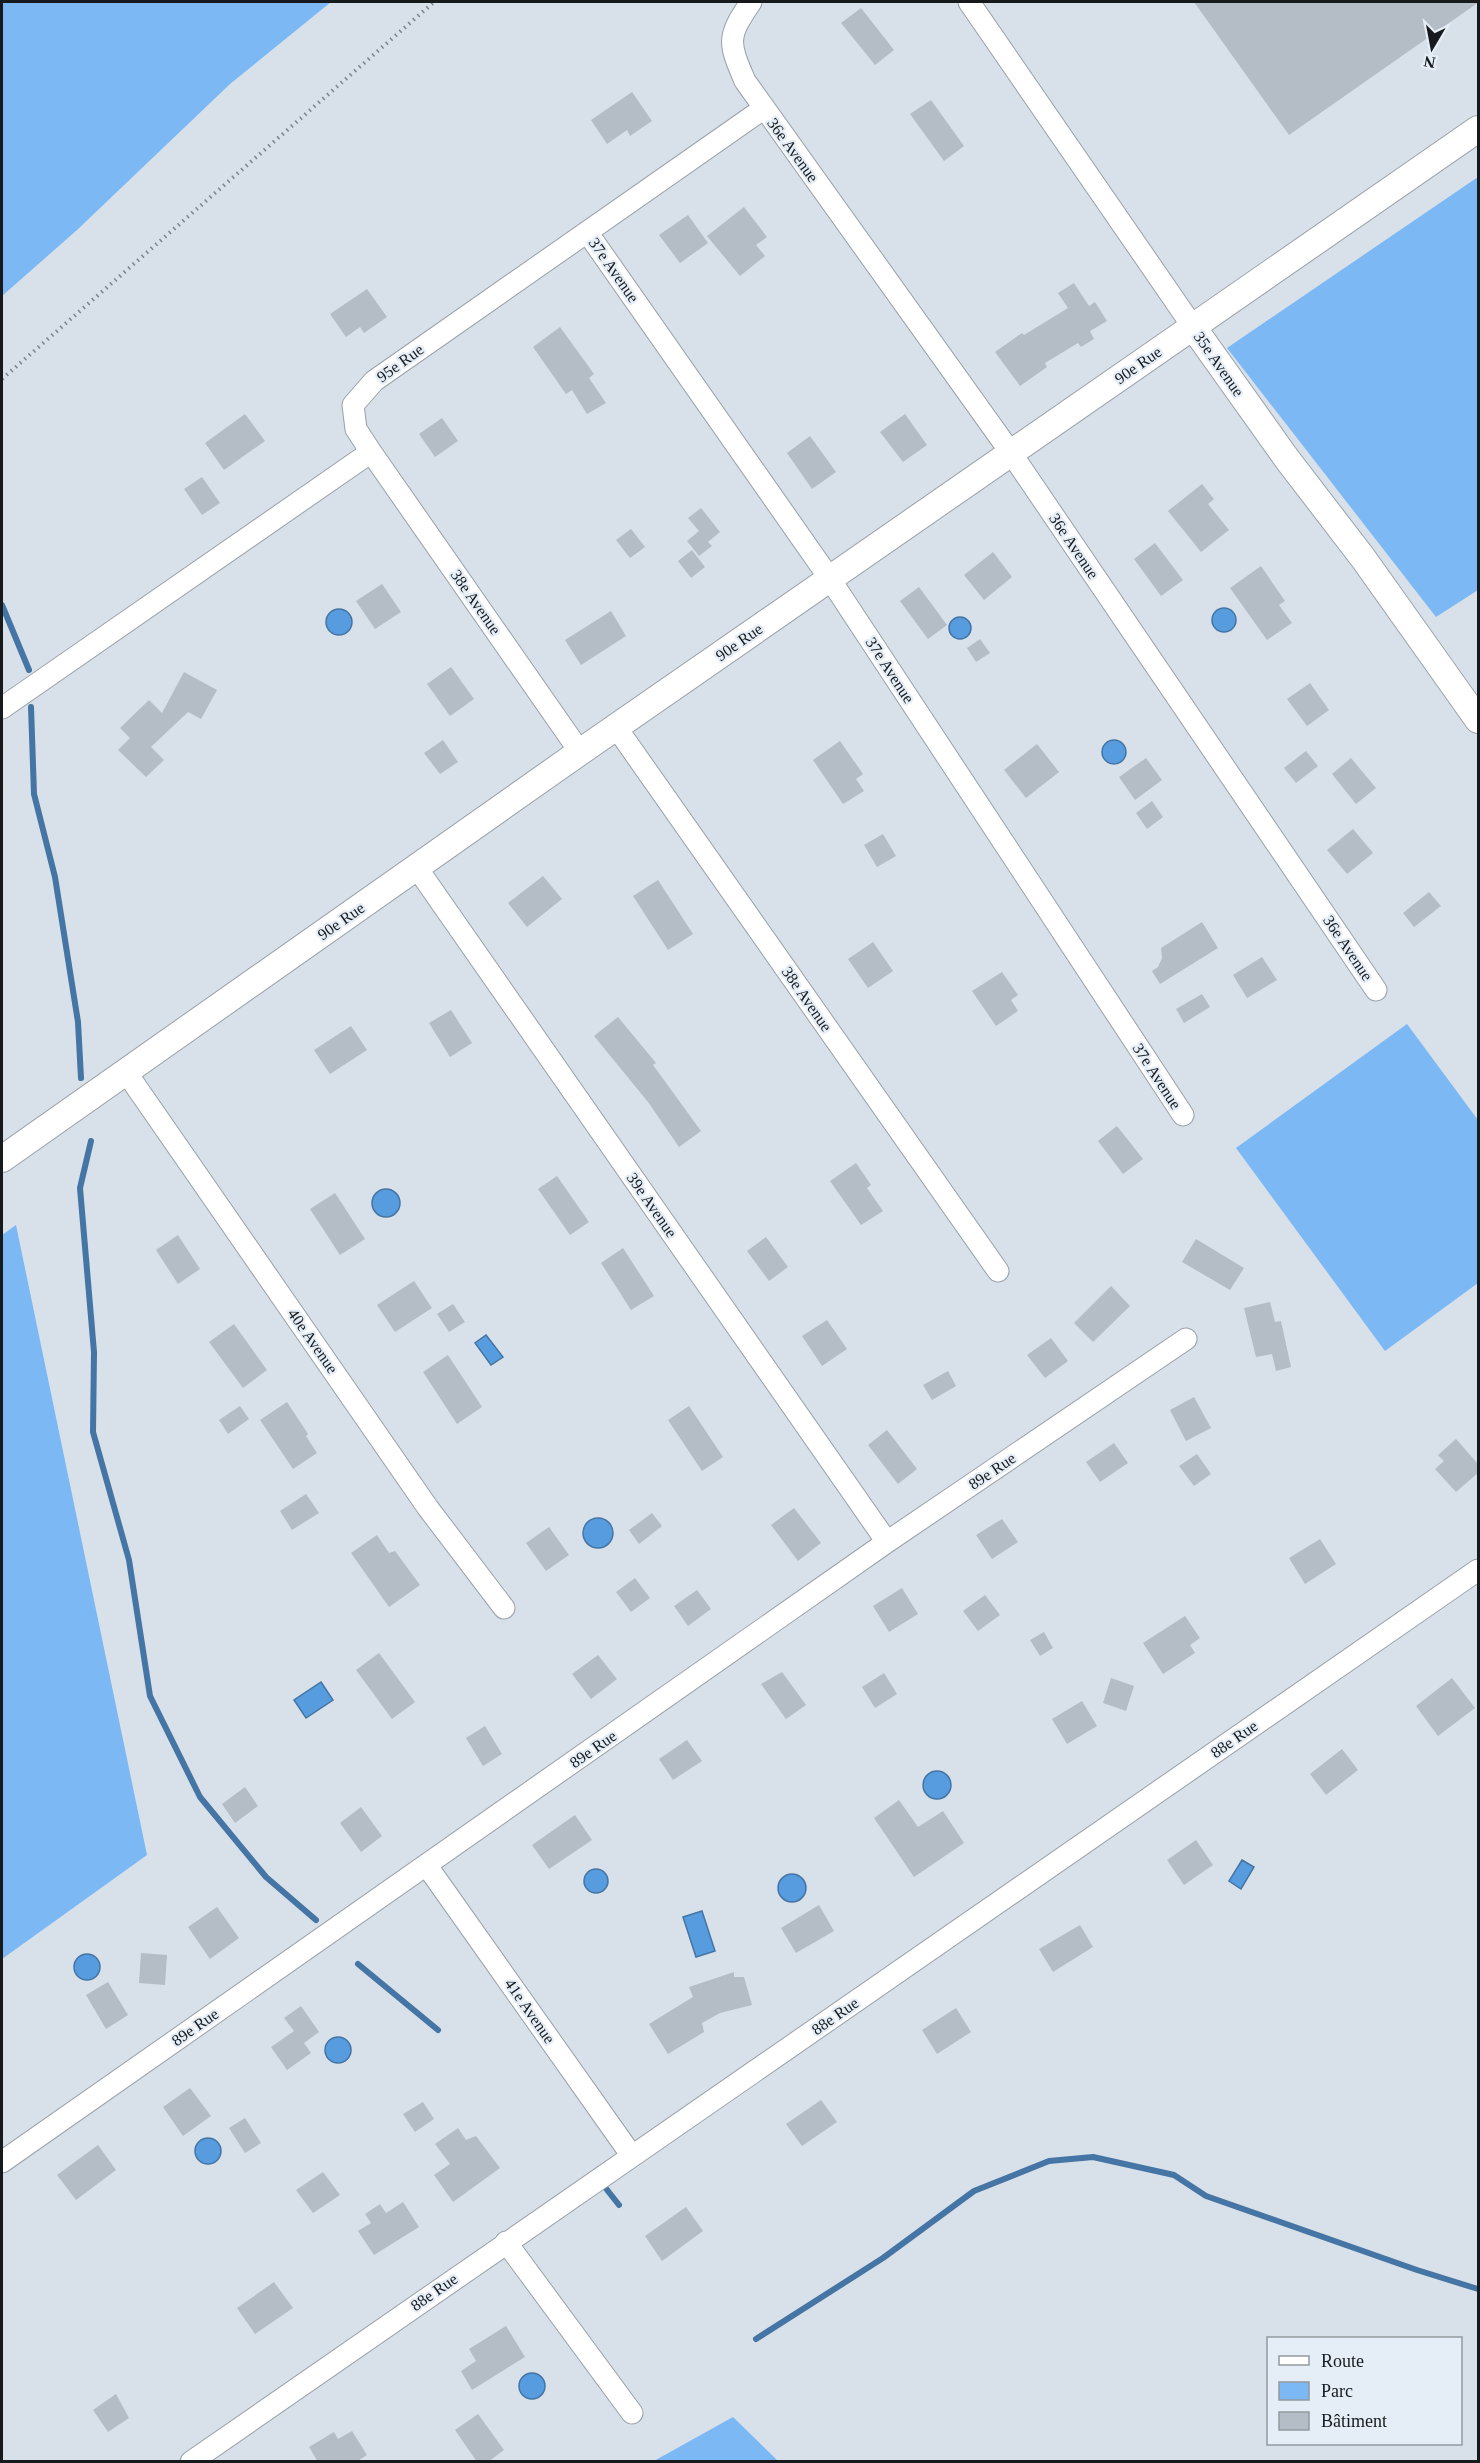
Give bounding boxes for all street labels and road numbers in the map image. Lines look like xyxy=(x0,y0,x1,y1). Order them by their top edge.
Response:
street label: 36e Avenue xyxy=(764,115,822,185)
street label: 37e Avenue xyxy=(586,234,642,306)
street label: 35e Avenue xyxy=(1191,328,1247,400)
street label: 95e Rue xyxy=(374,341,426,385)
street label: 90e Rue xyxy=(1111,343,1165,387)
street label: 36e Avenue xyxy=(1046,510,1102,582)
street label: 38e Avenue xyxy=(448,566,504,638)
street label: 90e Rue xyxy=(712,620,766,664)
street label: 37e Avenue xyxy=(863,634,917,706)
street label: 90e Rue xyxy=(314,899,368,943)
street label: 36e Avenue xyxy=(1320,912,1376,984)
street label: 38e Avenue xyxy=(779,963,835,1035)
street label: 37e Avenue xyxy=(1130,1040,1184,1112)
street label: 39e Avenue xyxy=(624,1169,680,1241)
street label: 40e Avenue xyxy=(285,1305,341,1377)
street label: 89e Rue xyxy=(965,1449,1019,1493)
street label: 88e Rue xyxy=(1207,1717,1261,1761)
street label: 89e Rue xyxy=(566,1727,620,1771)
street label: 41e Avenue xyxy=(502,1975,558,2047)
street label: 88e Rue xyxy=(808,1994,862,2038)
street label: 89e Rue xyxy=(168,2005,222,2049)
street label: 88e Rue xyxy=(407,2270,461,2314)

